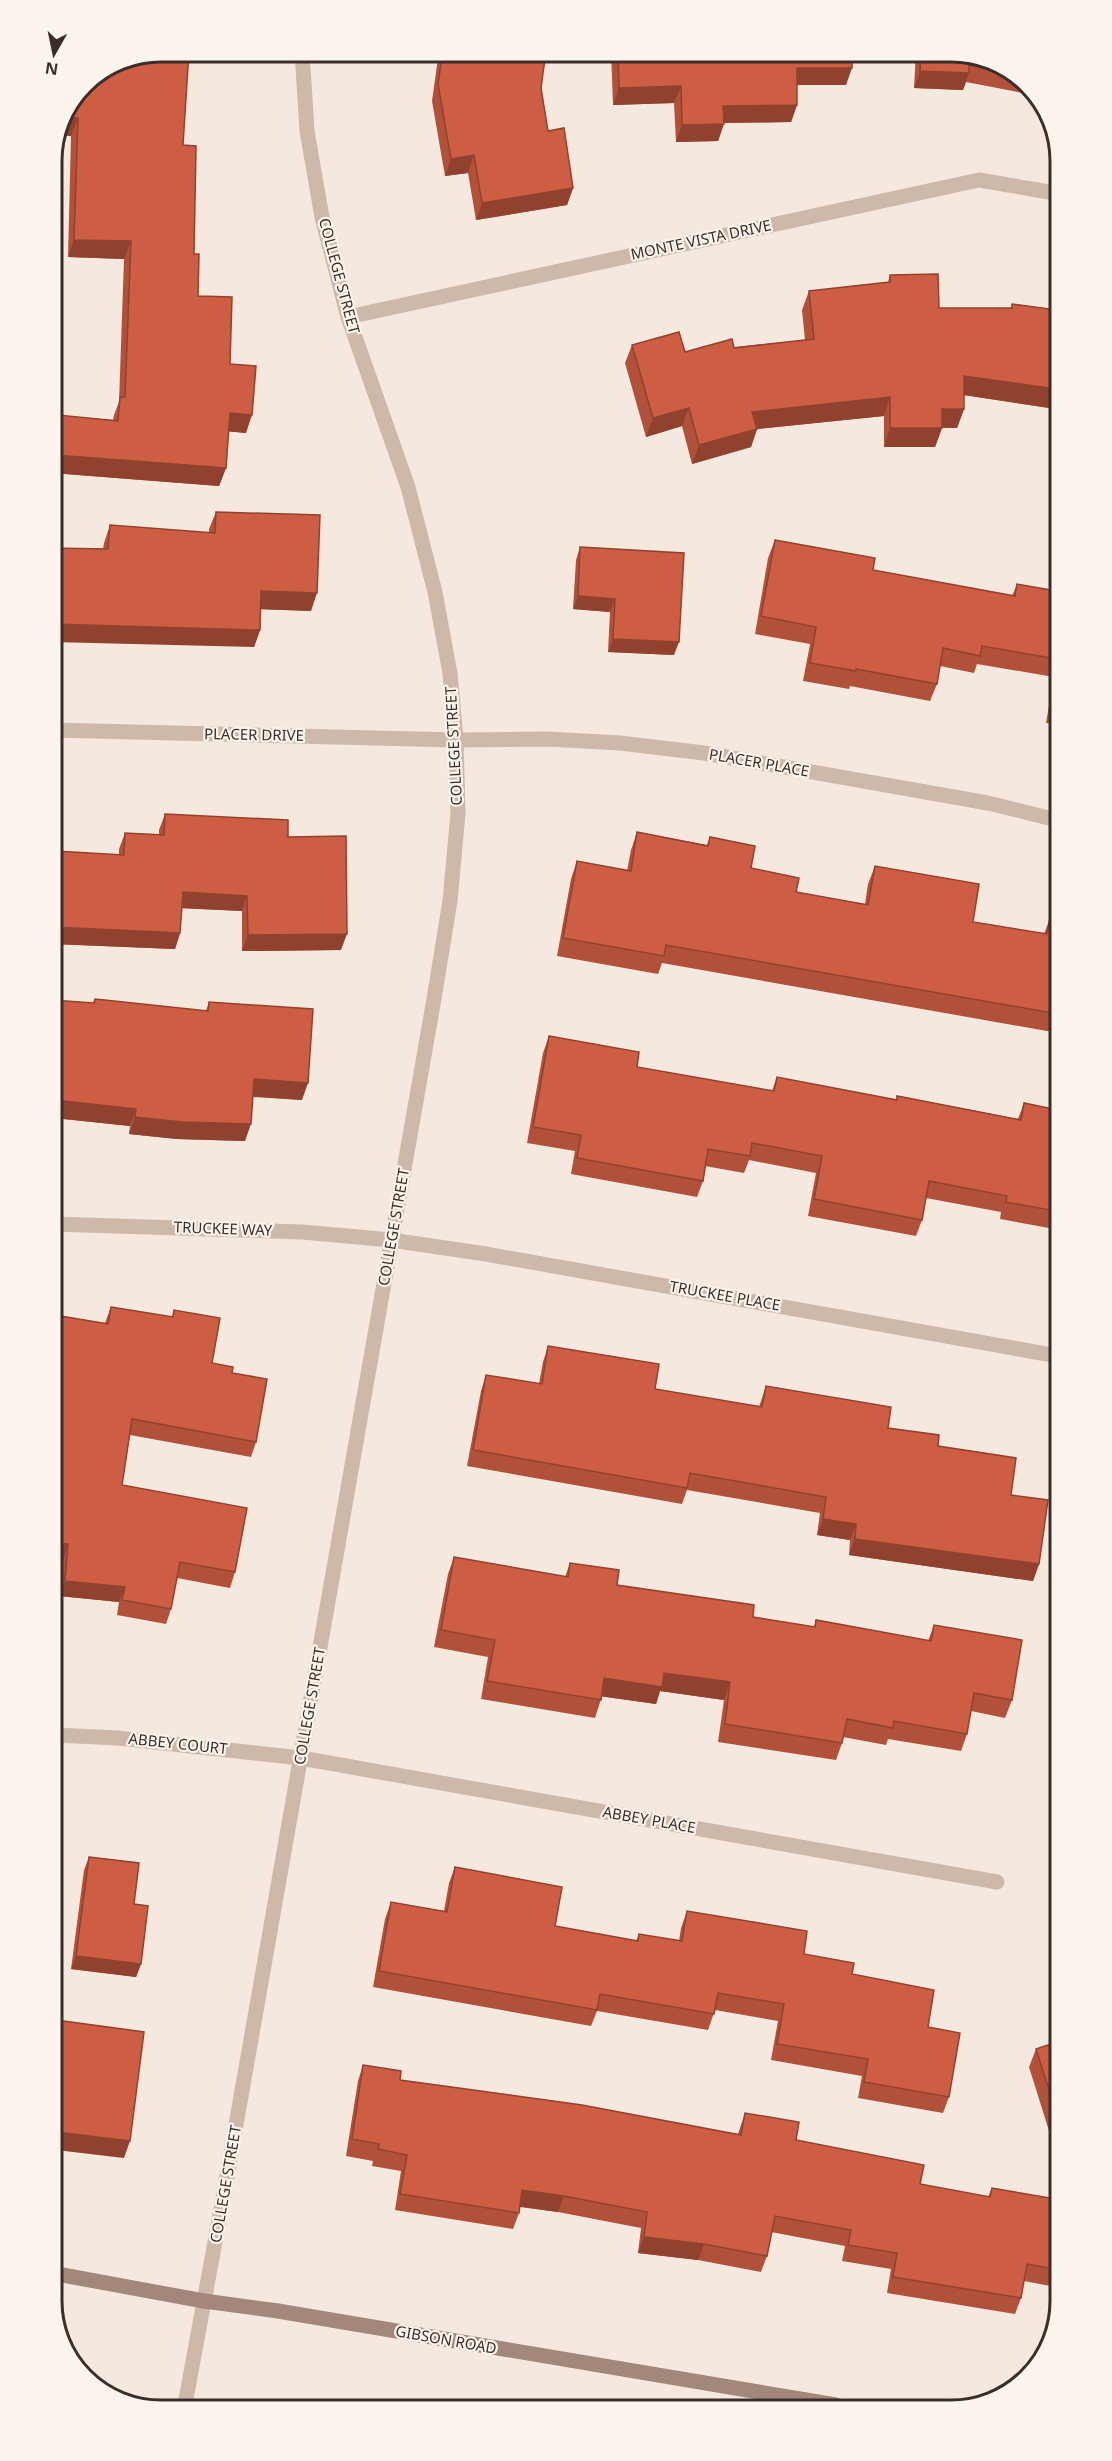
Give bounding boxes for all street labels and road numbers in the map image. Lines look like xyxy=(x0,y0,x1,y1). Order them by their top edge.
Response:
street label: MONTE VISTA DRIVE xyxy=(629,214,773,264)
street label: COLLEGE STREET xyxy=(315,216,365,336)
street label: COLLEGE STREET xyxy=(440,685,466,806)
street label: PLACER DRIVE xyxy=(204,723,304,745)
street label: PLACER PLACE xyxy=(708,743,811,781)
street label: COLLEGE STREET xyxy=(373,1166,413,1287)
street label: TRUCKEE WAY xyxy=(173,1216,273,1240)
street label: TRUCKEE PLACE xyxy=(668,1275,782,1315)
street label: COLLEGE STREET xyxy=(289,1645,329,1766)
street label: ABBEY COURT xyxy=(128,1728,229,1758)
street label: ABBEY PLACE xyxy=(601,1801,697,1837)
street label: COLLEGE STREET xyxy=(205,2123,245,2244)
street label: GIBSON ROAD xyxy=(394,2320,498,2358)

